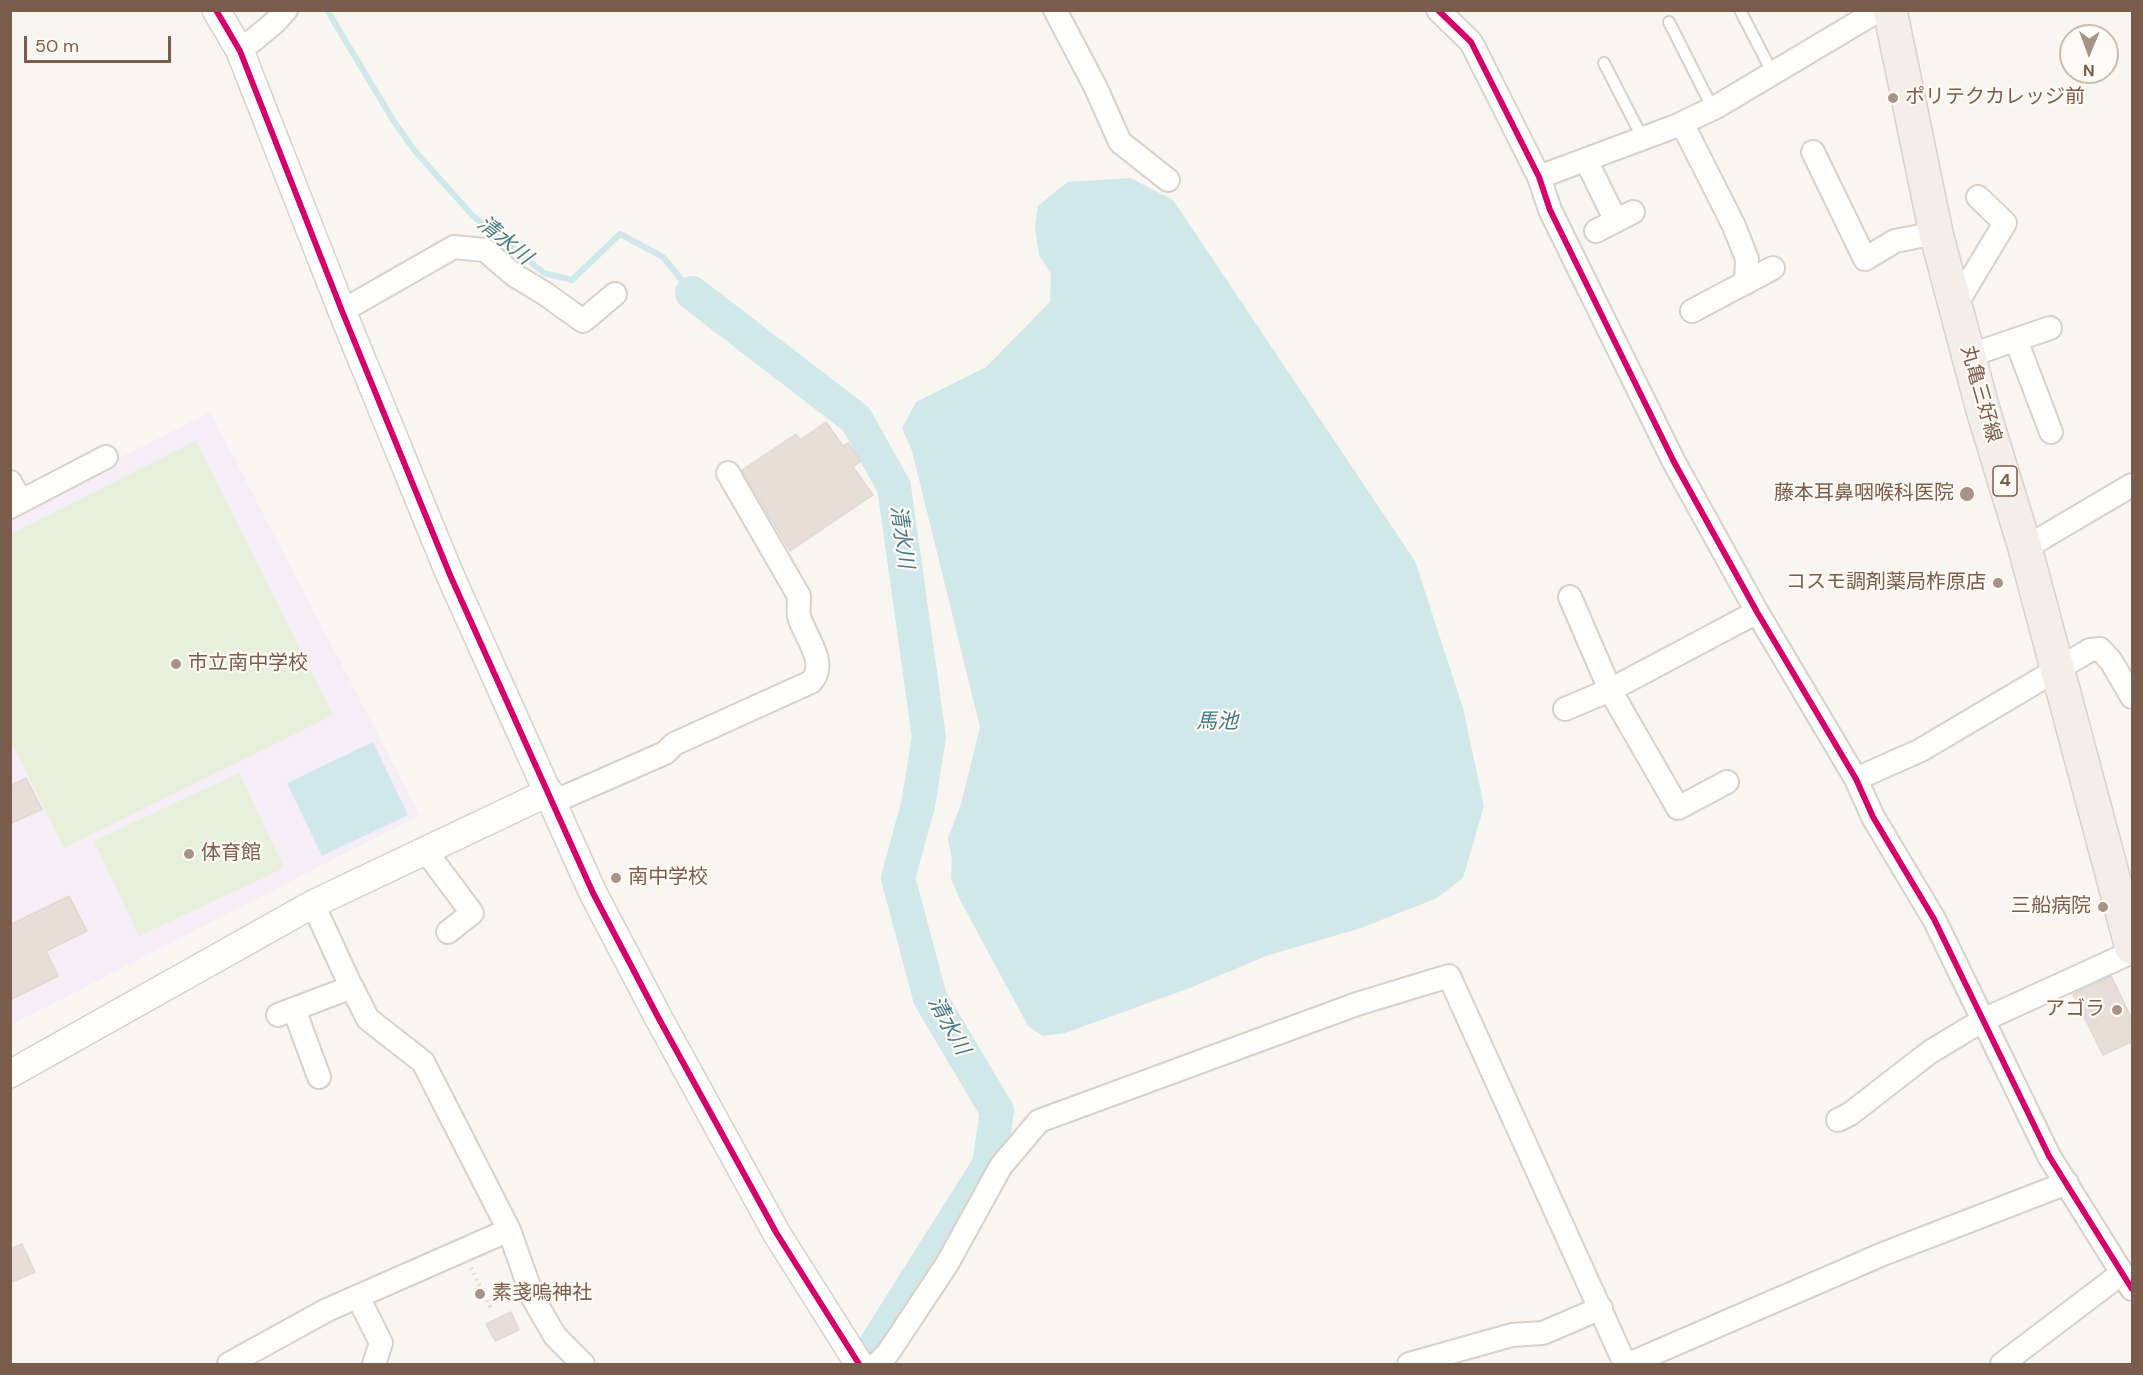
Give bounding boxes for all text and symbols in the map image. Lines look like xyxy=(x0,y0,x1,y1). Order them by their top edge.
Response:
scale bar xyxy=(27,24,174,62)
north arrow xyxy=(2059,24,2119,84)
text: 50 m xyxy=(35,34,79,58)
text: N xyxy=(2083,60,2095,81)
place label: ポリテクカレッジ前 xyxy=(1905,86,2085,110)
marker: ポリテクカレッジ前 xyxy=(1886,91,1900,105)
water label: 清水川 xyxy=(472,211,536,271)
street label: 丸亀三好線 xyxy=(1955,343,2005,445)
road number: 4 xyxy=(1993,466,2017,496)
place label: 藤本耳鼻咽喉科医院 xyxy=(1774,482,1954,506)
marker: 藤本耳鼻咽喉科医院 xyxy=(1958,485,1976,503)
water label: 清水川 xyxy=(884,504,918,570)
place label: コスモ調剤薬局柞原店 xyxy=(1786,571,1986,595)
marker: コスモ調剤薬局柞原店 xyxy=(1991,576,2005,590)
place label: 市立南中学校 xyxy=(188,652,308,676)
marker: 市立南中学校 xyxy=(169,657,183,671)
water label: 馬池 xyxy=(1196,709,1238,735)
place label: 体育館 xyxy=(201,842,261,866)
marker: 体育館 xyxy=(182,847,196,861)
place label: 南中学校 xyxy=(628,866,708,890)
marker: 南中学校 xyxy=(609,871,623,885)
place label: 三船病院 xyxy=(2011,895,2091,919)
marker: 三船病院 xyxy=(2096,900,2110,914)
water label: 清水川 xyxy=(922,992,974,1060)
place label: アゴラ xyxy=(2045,998,2105,1022)
marker: アゴラ xyxy=(2110,1003,2124,1017)
place label: 素戔嗚神社 xyxy=(492,1282,592,1306)
marker: 素戔嗚神社 xyxy=(473,1287,487,1301)

